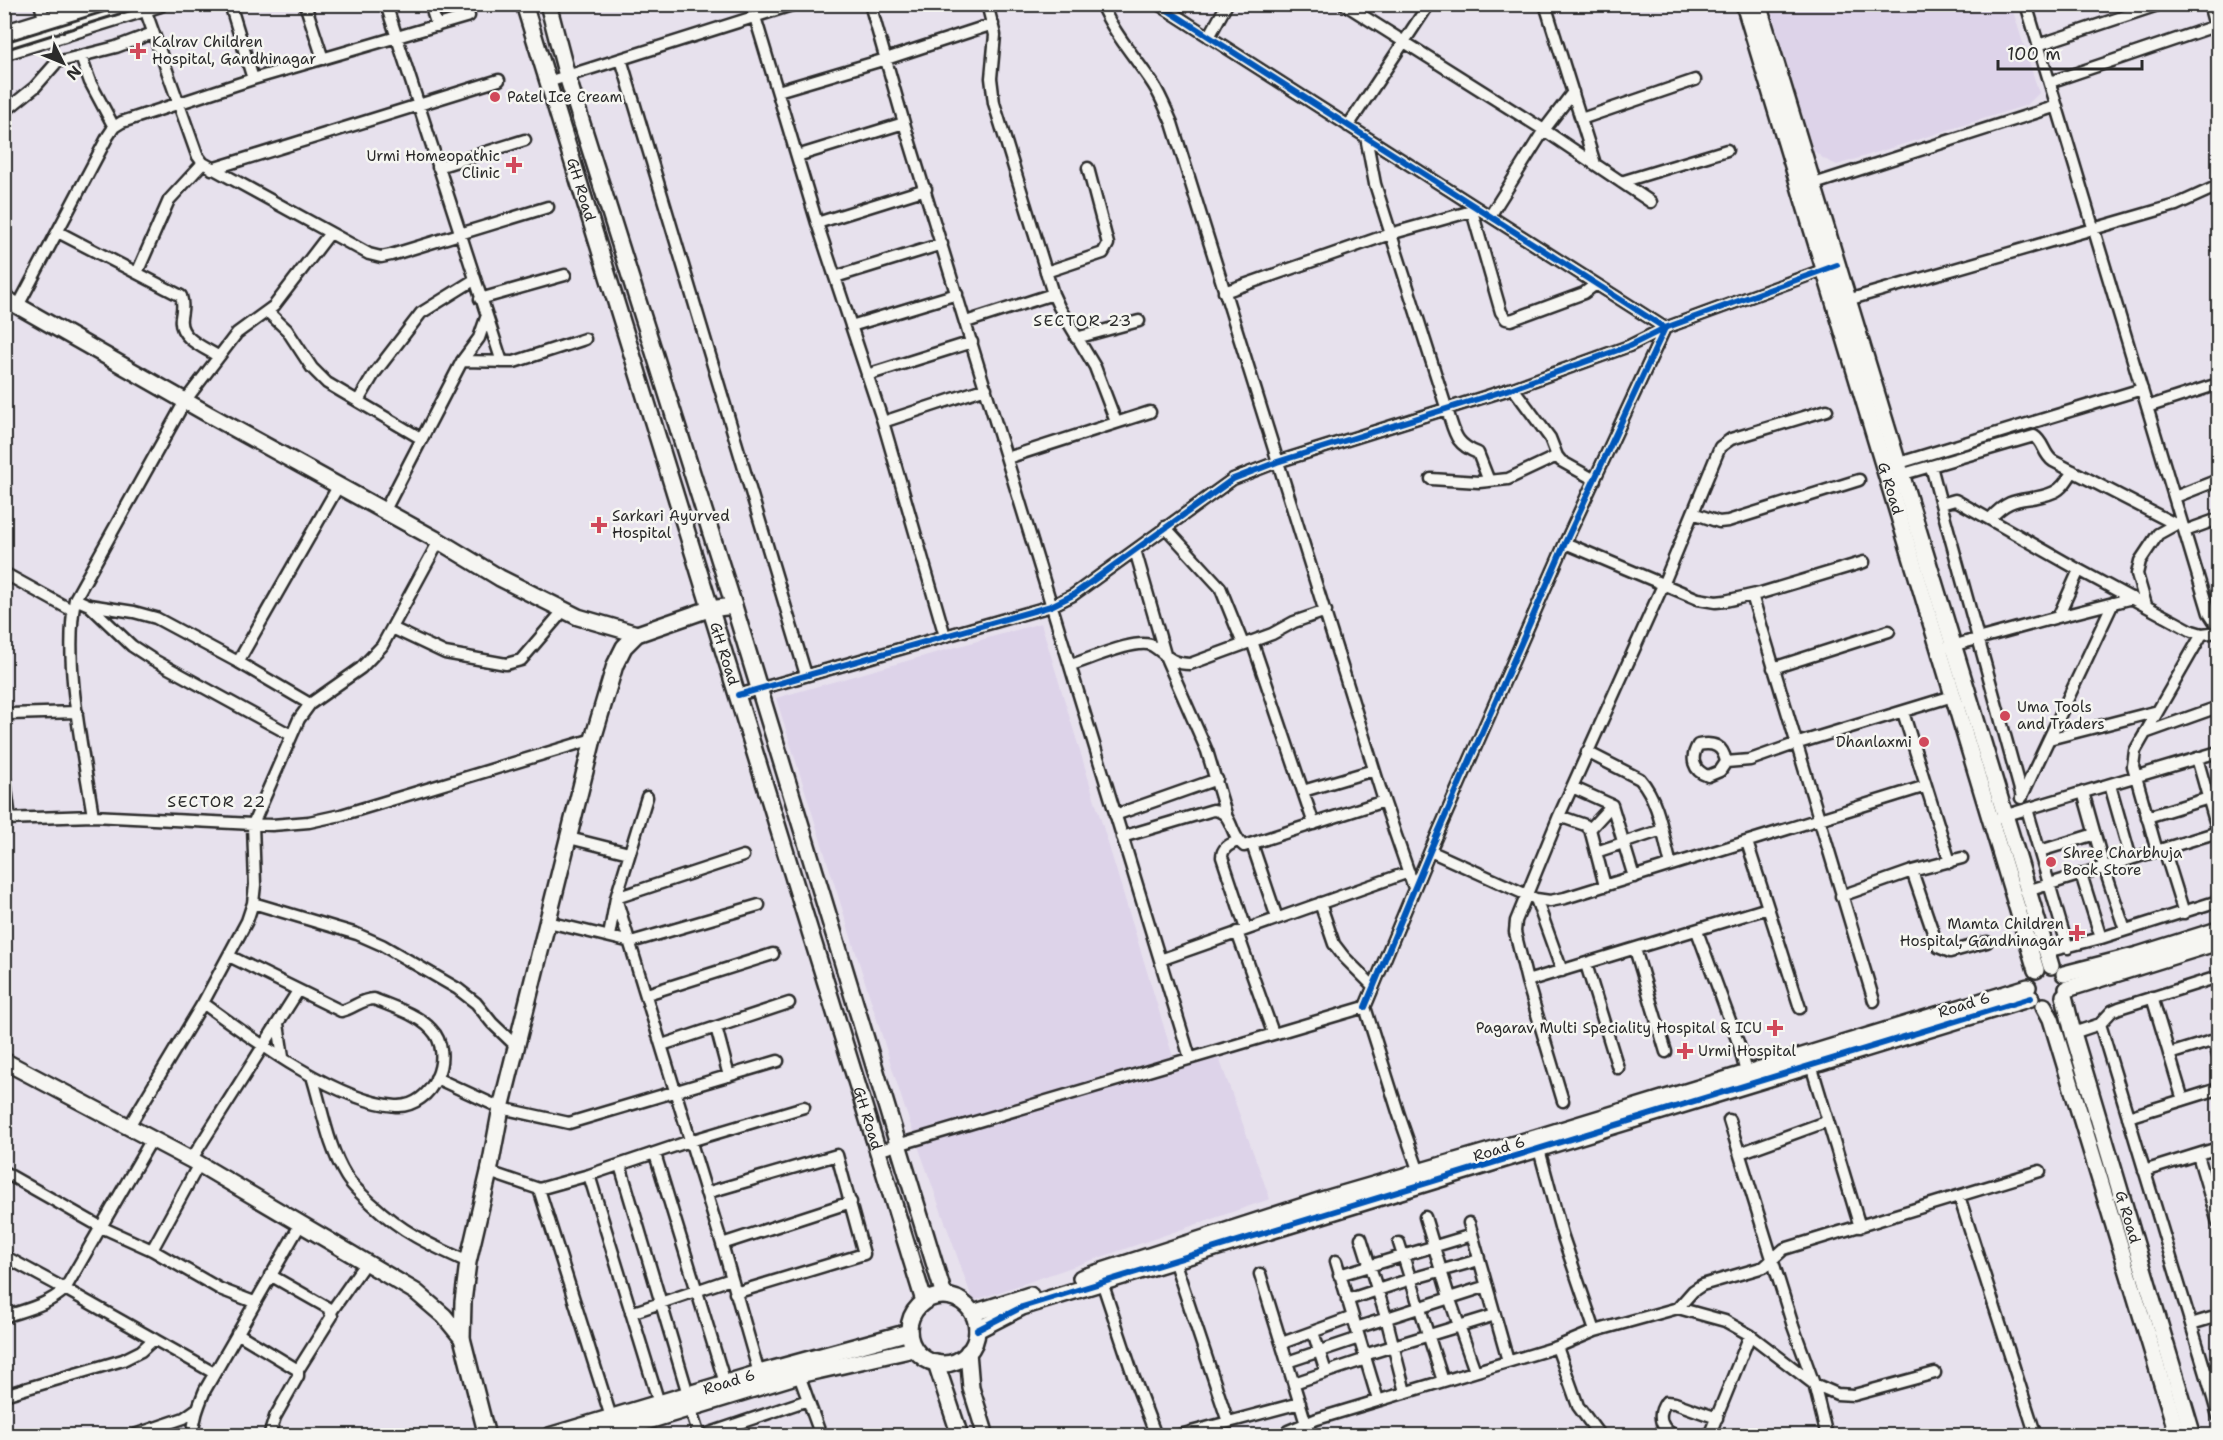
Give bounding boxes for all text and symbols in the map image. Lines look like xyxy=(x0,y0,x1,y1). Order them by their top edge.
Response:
place label: Kalrav Children Hospital, Gandhinagar xyxy=(152,32,316,69)
north arrow xyxy=(33,33,93,93)
scale bar xyxy=(1998,33,2142,71)
marker: Kalrav Children Hospital, Gandhinagar xyxy=(129,42,147,60)
text: 100 m xyxy=(2007,42,2061,66)
text: N xyxy=(62,61,86,85)
place label: Patel Ice Cream xyxy=(507,87,622,107)
marker: Patel Ice Cream xyxy=(488,90,502,104)
place label: Urmi Homeopathic Clinic xyxy=(366,146,500,183)
street label: GH Road xyxy=(562,155,600,224)
marker: Urmi Homeopathic Clinic xyxy=(505,156,523,174)
district label: SECTOR 23 xyxy=(1033,310,1133,331)
street label: G Road xyxy=(1873,460,1908,518)
place label: Sarkari Ayurved Hospital xyxy=(612,506,730,543)
marker: Sarkari Ayurved Hospital xyxy=(590,516,608,534)
street label: GH Road xyxy=(705,620,744,688)
place label: Uma Tools and Traders xyxy=(2017,697,2105,734)
marker: Uma Tools and Traders xyxy=(1998,709,2012,723)
place label: Dhanlaxmi xyxy=(1836,732,1912,752)
marker: Dhanlaxmi xyxy=(1917,735,1931,749)
district label: SECTOR 22 xyxy=(167,791,267,812)
place label: Shree Charbhuja Book Store xyxy=(2063,843,2183,880)
marker: Shree Charbhuja Book Store xyxy=(2044,855,2058,869)
place label: Mamta Children Hospital, Gandhinagar xyxy=(1900,914,2064,951)
marker: Mamta Children Hospital, Gandhinagar xyxy=(2068,924,2086,942)
street label: Road 6 xyxy=(1936,988,1992,1022)
place label: Pagarav Multi Speciality Hospital & ICU xyxy=(1476,1018,1762,1038)
marker: Pagarav Multi Speciality Hospital & ICU xyxy=(1766,1019,1784,1037)
place label: Urmi Hospital xyxy=(1698,1041,1796,1061)
marker: Urmi Hospital xyxy=(1676,1042,1694,1060)
street label: GH Road xyxy=(848,1084,887,1153)
street label: Road 6 xyxy=(1471,1132,1527,1166)
street label: G Road xyxy=(2110,1188,2145,1246)
street label: Road 6 xyxy=(701,1365,757,1399)

